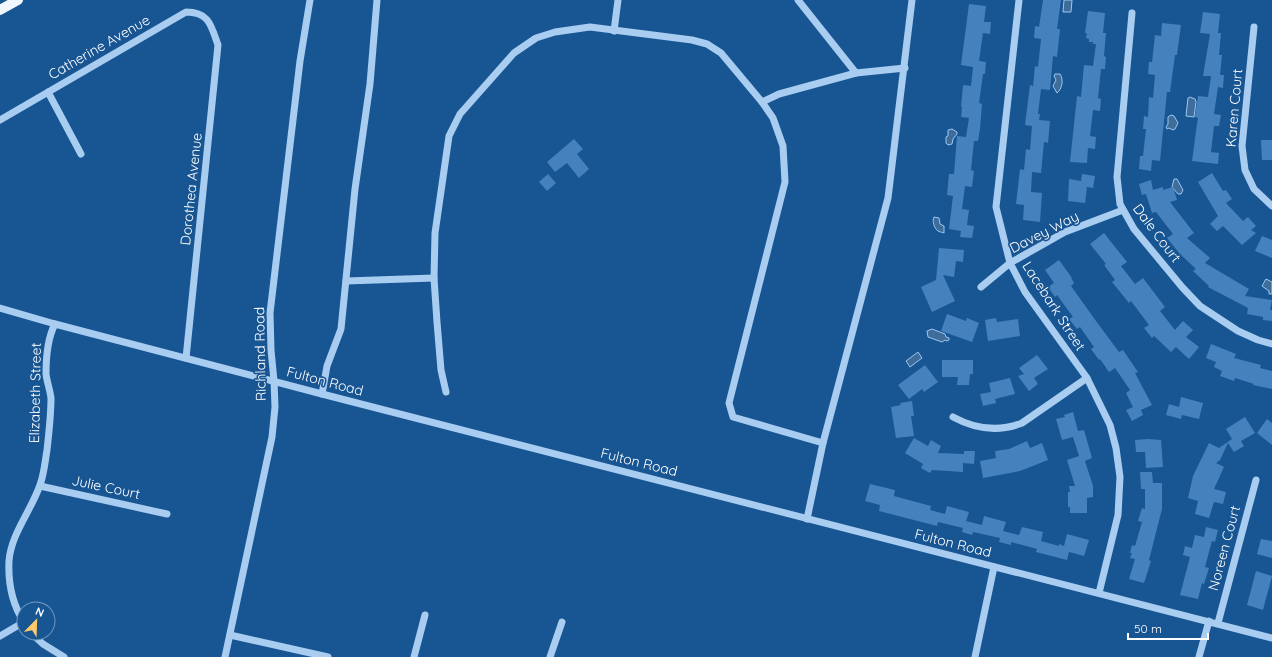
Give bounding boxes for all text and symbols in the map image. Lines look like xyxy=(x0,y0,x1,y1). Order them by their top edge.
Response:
street label: Catherine Avenue xyxy=(45,11,153,83)
street label: Karen Court xyxy=(1222,68,1246,148)
street label: Dorothea Avenue xyxy=(176,132,206,246)
street label: Dale Court xyxy=(1129,200,1185,266)
street label: Davey Way xyxy=(1006,207,1082,257)
street label: Lacebark Street xyxy=(1018,258,1090,354)
street label: Richland Road xyxy=(250,307,270,401)
street label: Elizabeth Street xyxy=(25,342,45,443)
street label: Fulton Road xyxy=(285,362,365,400)
street label: Fulton Road xyxy=(599,444,679,480)
street label: Julie Court xyxy=(70,471,142,503)
street label: Noreen Court xyxy=(1204,503,1244,592)
street label: Fulton Road xyxy=(913,525,993,561)
north arrow xyxy=(16,601,56,641)
text: N xyxy=(33,604,46,620)
scale bar xyxy=(1128,615,1208,641)
text: 50 m xyxy=(1134,621,1162,636)

